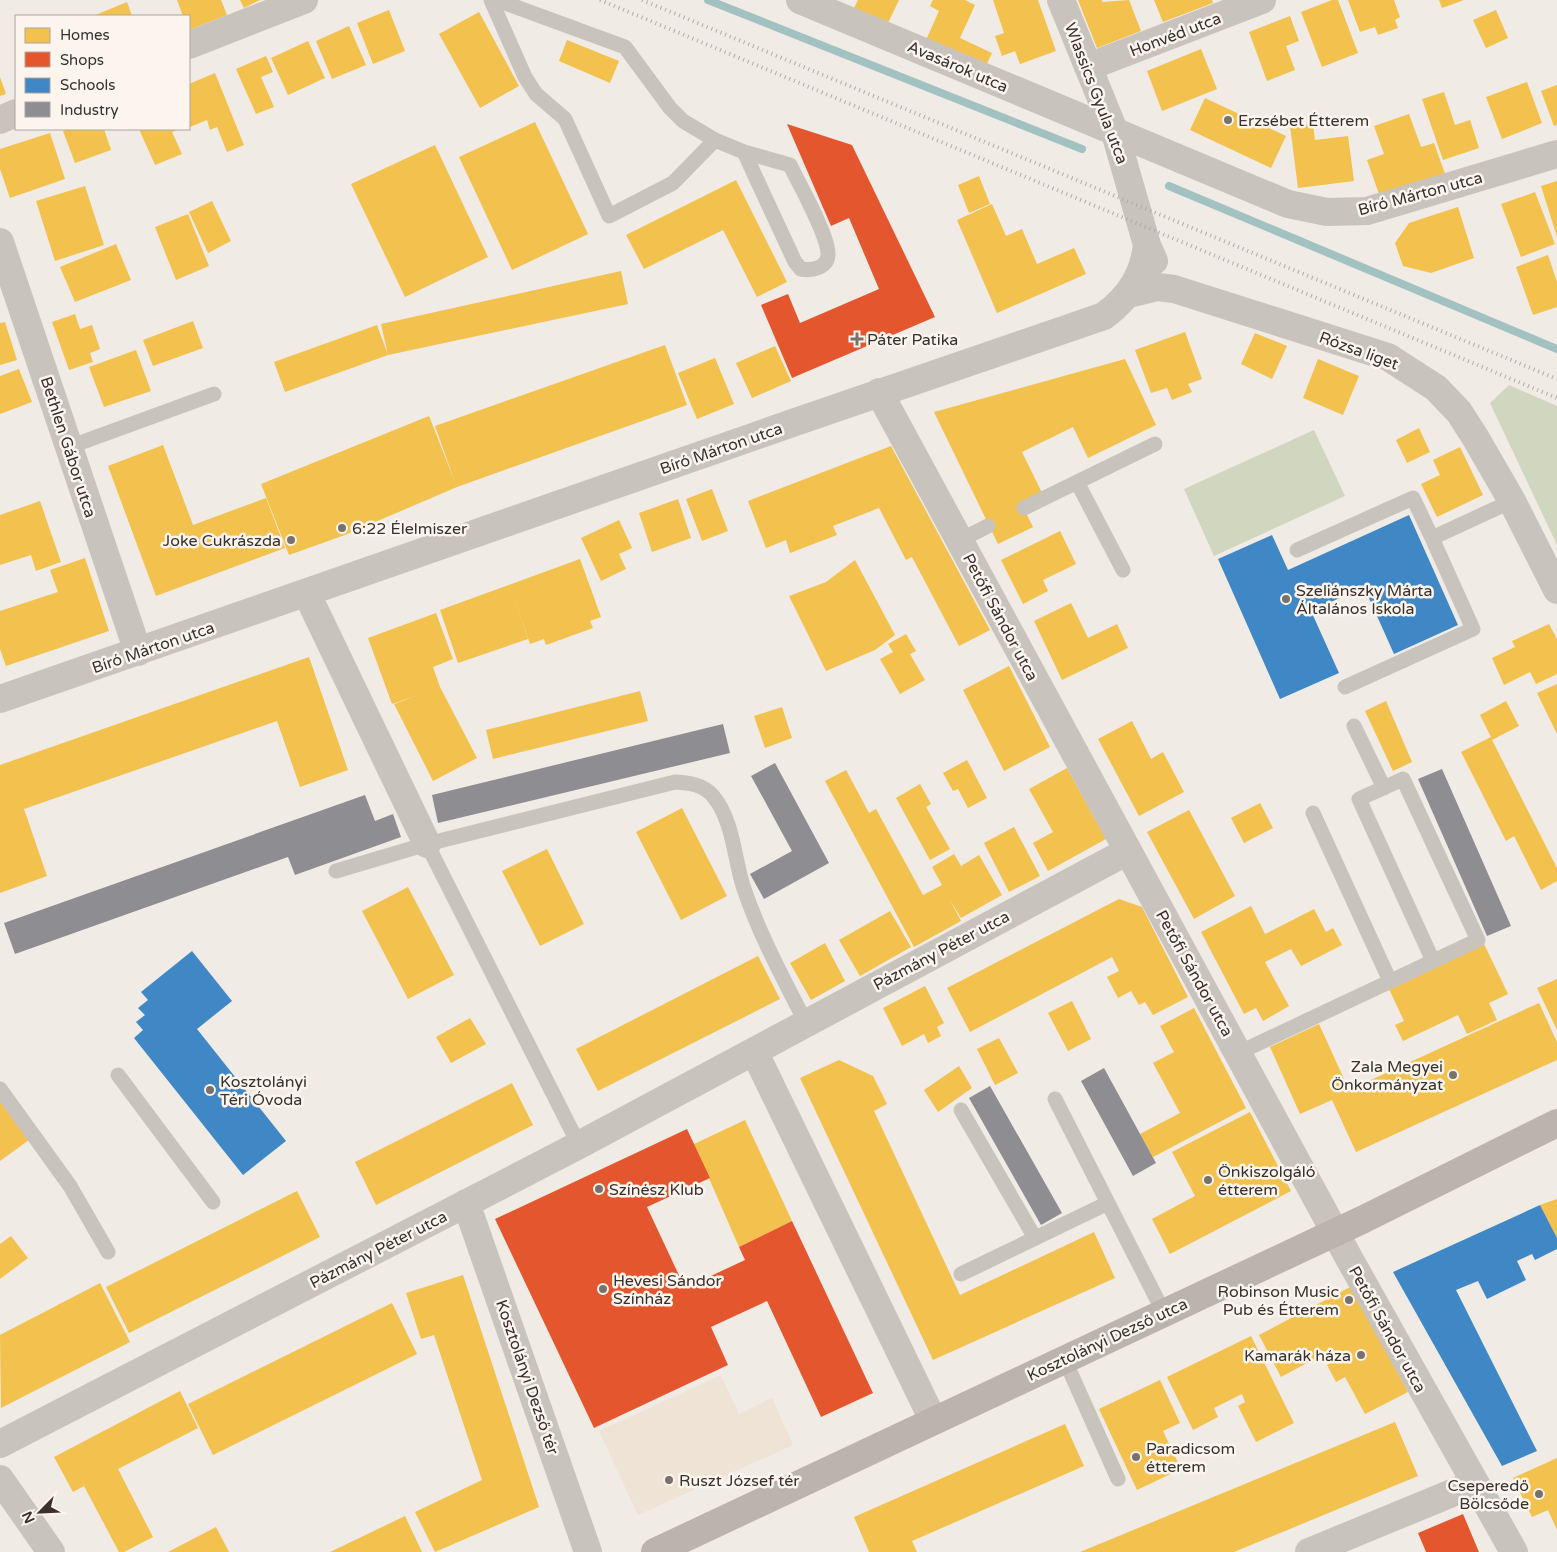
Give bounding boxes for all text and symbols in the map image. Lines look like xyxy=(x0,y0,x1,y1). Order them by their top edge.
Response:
street label: Honvéd utca xyxy=(1127,8,1224,61)
legend xyxy=(15,15,190,130)
street label: Wlassics Gyula utca xyxy=(1060,20,1132,167)
text: Homes xyxy=(60,26,110,44)
street label: Avasárok utca xyxy=(904,37,1011,97)
text: Shops xyxy=(60,51,104,69)
text: Schools xyxy=(60,76,116,94)
text: Industry xyxy=(60,101,119,119)
place label: Erzsébet Étterem xyxy=(1238,111,1369,131)
marker: Erzsébet Étterem xyxy=(1222,114,1234,126)
street label: Bíró Márton utca xyxy=(1356,168,1485,220)
street label: Rózsa liget xyxy=(1316,327,1401,375)
place label: Páter Patika xyxy=(867,330,958,350)
marker: Páter Patika xyxy=(851,333,863,345)
street label: Bethlen Gábor utca xyxy=(36,374,100,520)
street label: Bíró Márton utca xyxy=(657,419,785,479)
place label: 6:22 Élelmiszer xyxy=(352,519,468,539)
marker: 6:22 Élelmiszer xyxy=(336,522,348,534)
place label: Joke Cukrászda xyxy=(163,531,281,551)
marker: Joke Cukrászda xyxy=(285,534,297,546)
street label: Petőfi Sándor utca xyxy=(958,550,1042,685)
place label: Szeliánszky Márta Általános Iskola xyxy=(1296,581,1432,619)
marker: Szeliánszky Márta Általános Iskola xyxy=(1280,593,1292,605)
street label: Bíró Márton utca xyxy=(89,618,217,678)
street label: Pázmány Péter utca xyxy=(870,906,1013,995)
street label: Petőfi Sándor utca xyxy=(1151,907,1237,1040)
place label: Zala Megyei Önkormányzat xyxy=(1331,1057,1443,1095)
marker: Zala Megyei Önkormányzat xyxy=(1447,1069,1459,1081)
place label: Kosztolányi Téri Óvoda xyxy=(220,1072,307,1110)
marker: Kosztolányi Téri Óvoda xyxy=(204,1084,216,1096)
place label: Önkiszolgáló étterem xyxy=(1218,1162,1315,1200)
marker: Önkiszolgáló étterem xyxy=(1202,1174,1214,1186)
place label: Színész Klub xyxy=(609,1180,704,1200)
marker: Színész Klub xyxy=(593,1183,605,1195)
street label: Pázmány Péter utca xyxy=(306,1207,451,1293)
street label: Petőfi Sándor utca xyxy=(1344,1263,1430,1396)
place label: Hevesi Sándor Színház xyxy=(613,1271,722,1309)
place label: Robinson Music Pub és Étterem xyxy=(1218,1282,1339,1320)
marker: Hevesi Sándor Színház xyxy=(597,1283,609,1295)
street label: Kosztolányi Dezső utca xyxy=(1024,1294,1191,1386)
marker: Robinson Music Pub és Étterem xyxy=(1343,1294,1355,1306)
street label: Kosztolányi Dezső tér xyxy=(491,1297,563,1458)
place label: Kamarák háza xyxy=(1244,1346,1351,1366)
marker: Kamarák háza xyxy=(1355,1349,1367,1361)
place label: Paradicsom étterem xyxy=(1146,1439,1235,1477)
marker: Paradicsom étterem xyxy=(1130,1451,1142,1463)
place label: Ruszt József tér xyxy=(679,1471,800,1491)
marker: Ruszt József tér xyxy=(663,1474,675,1486)
place label: Cseperedő Bölcsőde xyxy=(1447,1476,1529,1514)
north arrow xyxy=(15,1487,65,1537)
marker: Cseperedő Bölcsőde xyxy=(1533,1488,1545,1500)
text: N xyxy=(19,1508,39,1526)

